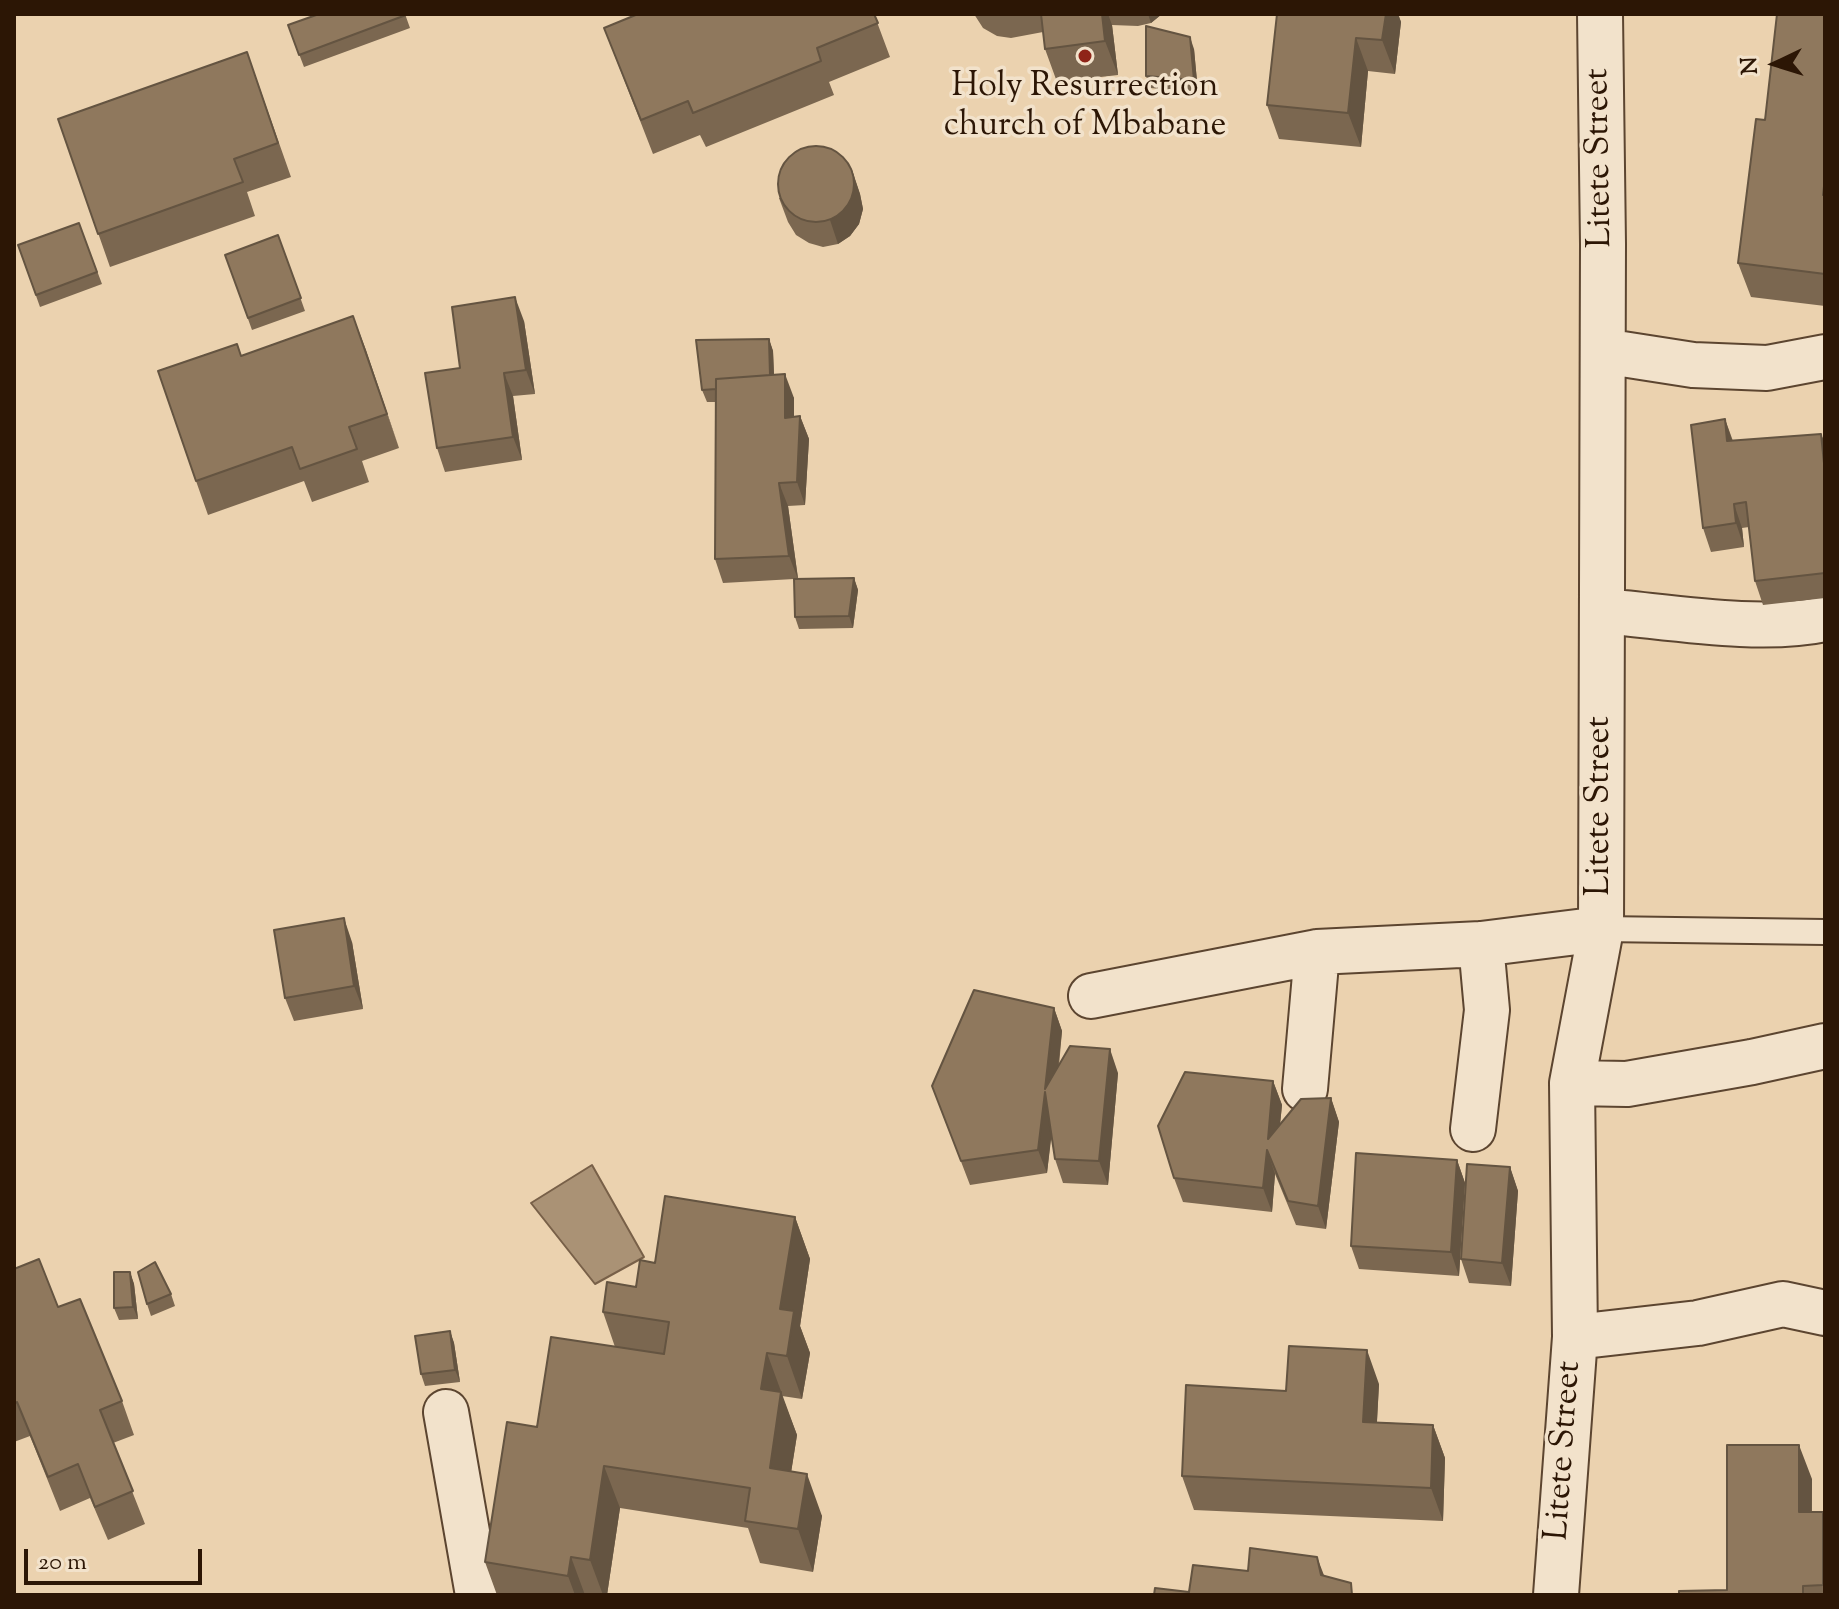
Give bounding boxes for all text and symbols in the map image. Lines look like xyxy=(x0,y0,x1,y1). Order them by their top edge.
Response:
north arrow xyxy=(1735,24,1815,104)
marker: Holy Resurrection church of Mbabane xyxy=(1076,47,1094,65)
text: N xyxy=(1734,56,1768,76)
street label: Litete Street xyxy=(1580,68,1624,248)
place label: Holy Resurrection church of Mbabane xyxy=(944,69,1226,148)
street label: Litete Street xyxy=(1582,716,1622,896)
street label: Litete Street xyxy=(1539,1360,1593,1542)
scale bar xyxy=(28,1533,206,1583)
text: 20 m xyxy=(38,1546,87,1580)

